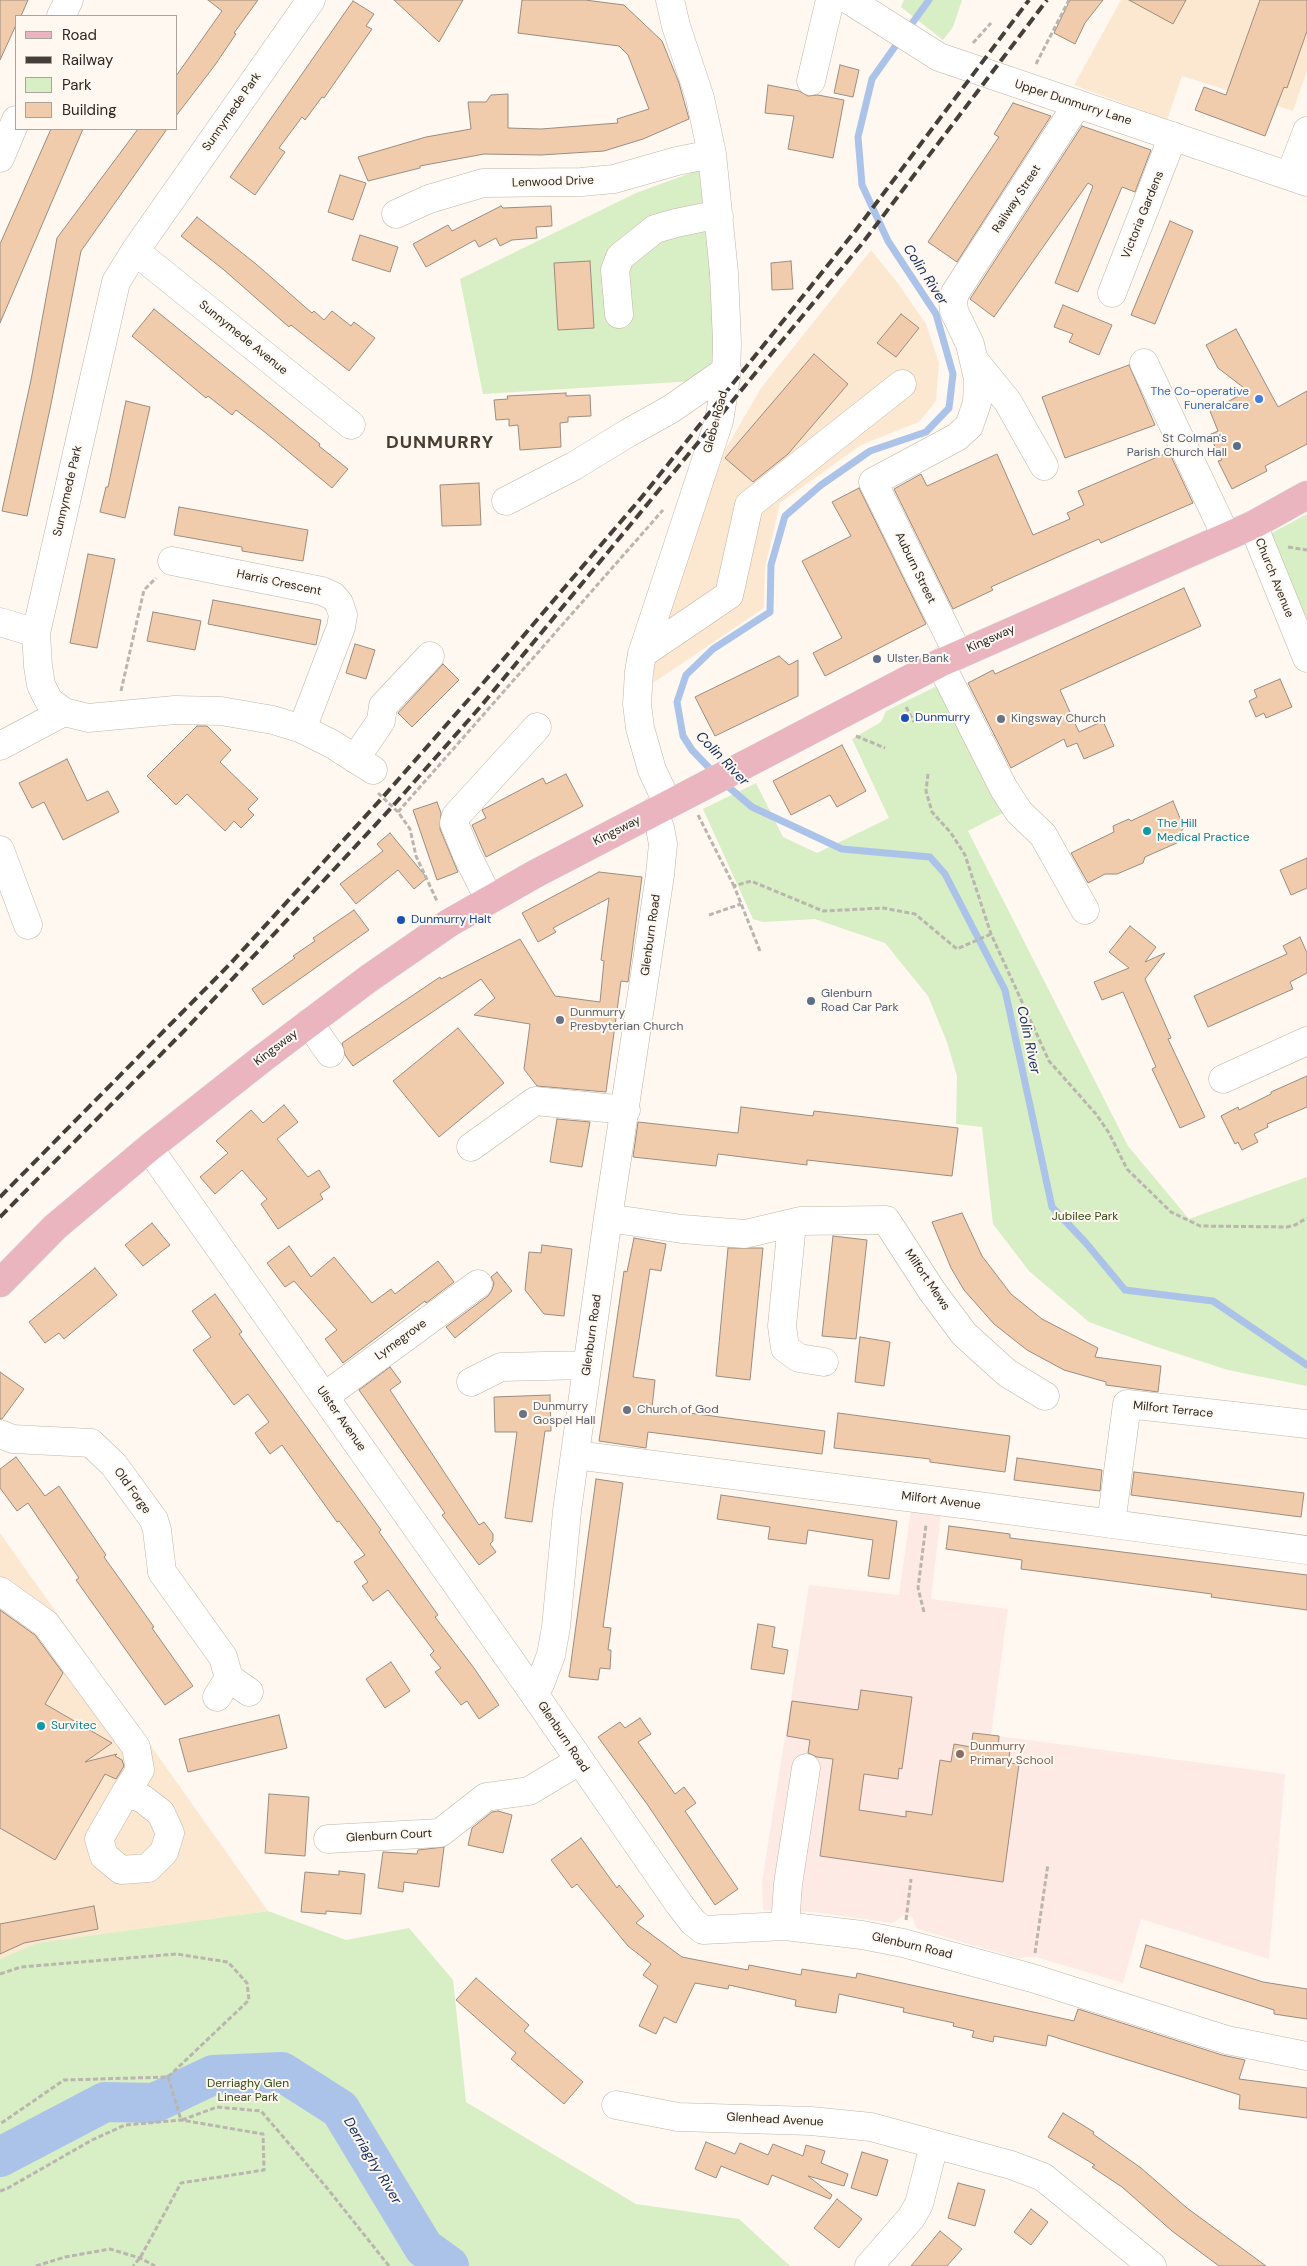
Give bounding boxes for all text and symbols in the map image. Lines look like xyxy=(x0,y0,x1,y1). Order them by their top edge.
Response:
legend xyxy=(15,15,178,130)
text: Road xyxy=(62,25,97,45)
text: Railway xyxy=(62,50,113,70)
street label: Sunnymede Park xyxy=(199,70,265,154)
text: Park xyxy=(62,75,92,95)
street label: Upper Dunmurry Lane xyxy=(1013,77,1133,129)
text: Building xyxy=(62,100,117,120)
street label: Railway Street xyxy=(990,162,1044,236)
street label: Victoria Gardens xyxy=(1119,169,1167,261)
street label: Lenwood Drive xyxy=(512,173,594,191)
water label: Colin River xyxy=(899,241,951,309)
street label: Sunnymede Avenue xyxy=(196,298,290,378)
place label: The Co-operative Funeralcare xyxy=(1150,385,1249,413)
street label: Glebe Road xyxy=(701,389,731,455)
marker: The Co-operative Funeralcare xyxy=(1253,393,1265,405)
district label: DUNMURRY xyxy=(385,432,495,454)
place label: St Colman's Parish Church Hall xyxy=(1127,432,1227,460)
marker: St Colman's Parish Church Hall xyxy=(1231,440,1243,452)
street label: Sunnymede Park xyxy=(51,444,85,538)
street label: Auburn Street xyxy=(892,530,938,606)
street label: Church Avenue xyxy=(1252,536,1296,620)
street label: Harris Crescent xyxy=(235,567,323,599)
street label: Kingsway xyxy=(965,622,1017,656)
place label: Ulster Bank xyxy=(887,652,949,666)
marker: Ulster Bank xyxy=(871,653,883,665)
place label: Dunmurry xyxy=(915,711,970,725)
marker: Dunmurry xyxy=(899,712,911,724)
place label: Kingsway Church xyxy=(1011,712,1106,726)
marker: Kingsway Church xyxy=(995,713,1007,725)
water label: Colin River xyxy=(692,728,752,790)
street label: Kingsway xyxy=(591,813,643,849)
place label: The Hill Medical Practice xyxy=(1157,817,1249,845)
marker: The Hill Medical Practice xyxy=(1141,825,1153,837)
street label: Glenburn Road xyxy=(638,893,664,977)
place label: Dunmurry Halt xyxy=(411,913,491,927)
marker: Dunmurry Halt xyxy=(395,914,407,926)
place label: Glenburn Road Car Park xyxy=(821,987,899,1015)
marker: Glenburn Road Car Park xyxy=(805,995,817,1007)
water label: Colin River xyxy=(1013,1004,1043,1076)
place label: Dunmurry Presbyterian Church xyxy=(570,1006,683,1034)
marker: Dunmurry Presbyterian Church xyxy=(554,1014,566,1026)
street label: Kingsway xyxy=(251,1027,301,1069)
park label: Jubilee Park xyxy=(1052,1210,1118,1224)
street label: Milfort Mews xyxy=(901,1247,953,1313)
street label: Glenburn Road xyxy=(579,1293,605,1377)
street label: Lymegrove xyxy=(372,1316,430,1364)
street label: Ulster Avenue xyxy=(313,1384,369,1454)
street label: Milfort Terrace xyxy=(1132,1399,1214,1421)
place label: Dunmurry Gospel Hall xyxy=(533,1400,595,1428)
place label: Church of God xyxy=(637,1403,719,1417)
marker: Church of God xyxy=(621,1404,633,1416)
marker: Dunmurry Gospel Hall xyxy=(517,1408,529,1420)
street label: Old Forge xyxy=(110,1465,154,1517)
street label: Milfort Avenue xyxy=(901,1489,981,1513)
street label: Glenburn Road xyxy=(534,1699,592,1775)
place label: Survitec xyxy=(51,1719,97,1733)
marker: Survitec xyxy=(35,1720,47,1732)
place label: Dunmurry Primary School xyxy=(970,1740,1053,1768)
marker: Dunmurry Primary School xyxy=(954,1748,966,1760)
street label: Glenburn Court xyxy=(346,1827,432,1845)
street label: Glenburn Road xyxy=(870,1930,954,1962)
park label: Derriaghy Glen Linear Park xyxy=(207,2077,289,2105)
street label: Glenhead Avenue xyxy=(726,2110,824,2130)
water label: Derriaghy River xyxy=(339,2114,405,2208)

